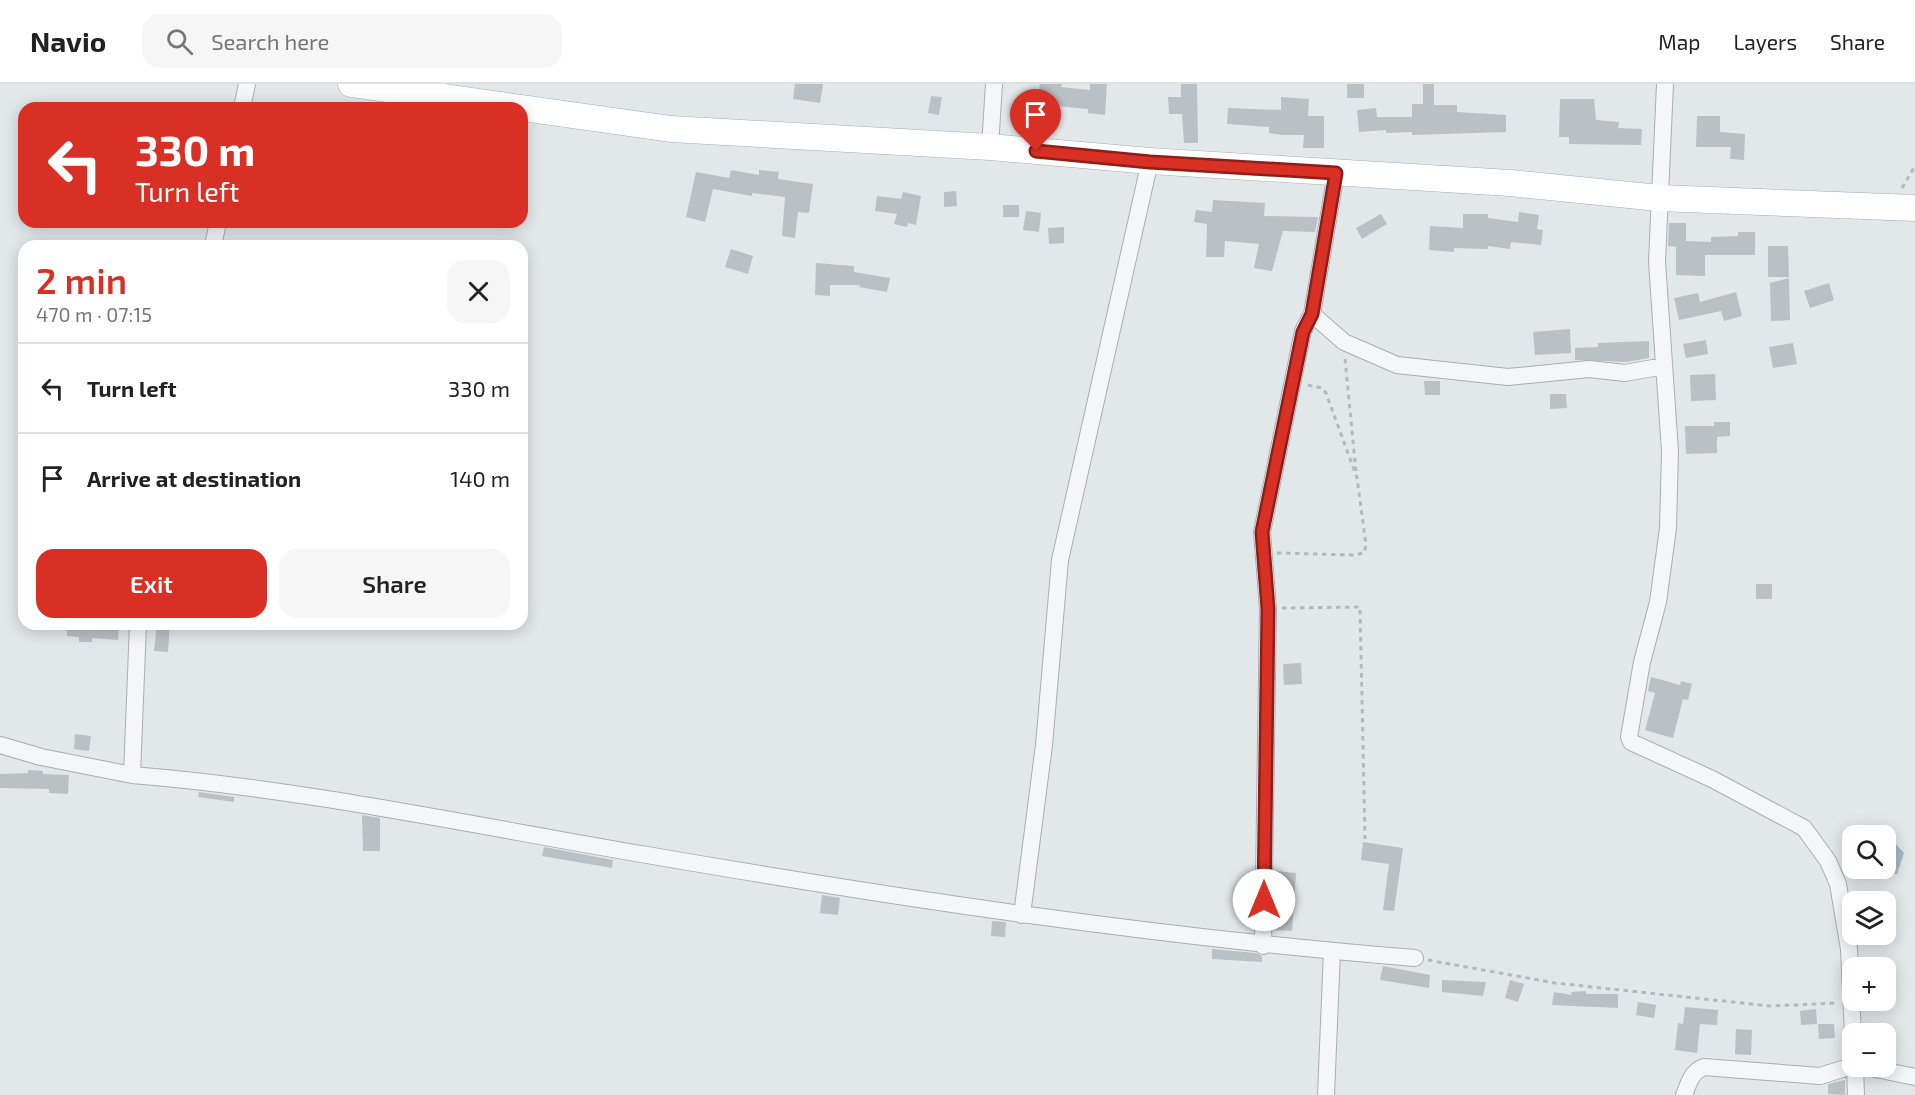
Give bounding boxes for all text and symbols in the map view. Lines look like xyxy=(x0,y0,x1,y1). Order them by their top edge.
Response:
search box xyxy=(142,14,562,68)
text: Navio xyxy=(30,24,106,58)
icon: search xyxy=(163,25,196,58)
text: Search here xyxy=(211,28,329,54)
text: Map xyxy=(1658,29,1700,54)
text: Layers xyxy=(1733,29,1797,54)
text: Share xyxy=(1830,29,1885,54)
pin xyxy=(1010,89,1061,151)
icon: arrive xyxy=(1019,98,1052,131)
text: 330 m xyxy=(135,124,255,174)
icon: left xyxy=(36,126,114,204)
text: Turn left xyxy=(135,175,239,207)
text: 2 min xyxy=(36,258,127,301)
button: close xyxy=(447,260,510,323)
text: 470 m · 07:15 xyxy=(36,302,152,326)
icon: left xyxy=(36,372,69,405)
text: Turn left xyxy=(87,375,176,401)
text: 330 m xyxy=(448,375,510,401)
icon: arrive xyxy=(36,462,69,495)
text: Arrive at destination xyxy=(87,465,301,491)
text: 140 m xyxy=(450,465,510,491)
button: Exit xyxy=(36,549,267,618)
button: Share xyxy=(279,549,510,618)
map controls xyxy=(1842,825,1896,1077)
button: search xyxy=(1842,825,1896,879)
position arrow xyxy=(1232,868,1296,932)
button: layers xyxy=(1842,891,1896,945)
button: + xyxy=(1842,957,1896,1011)
button: − xyxy=(1842,1023,1896,1077)

